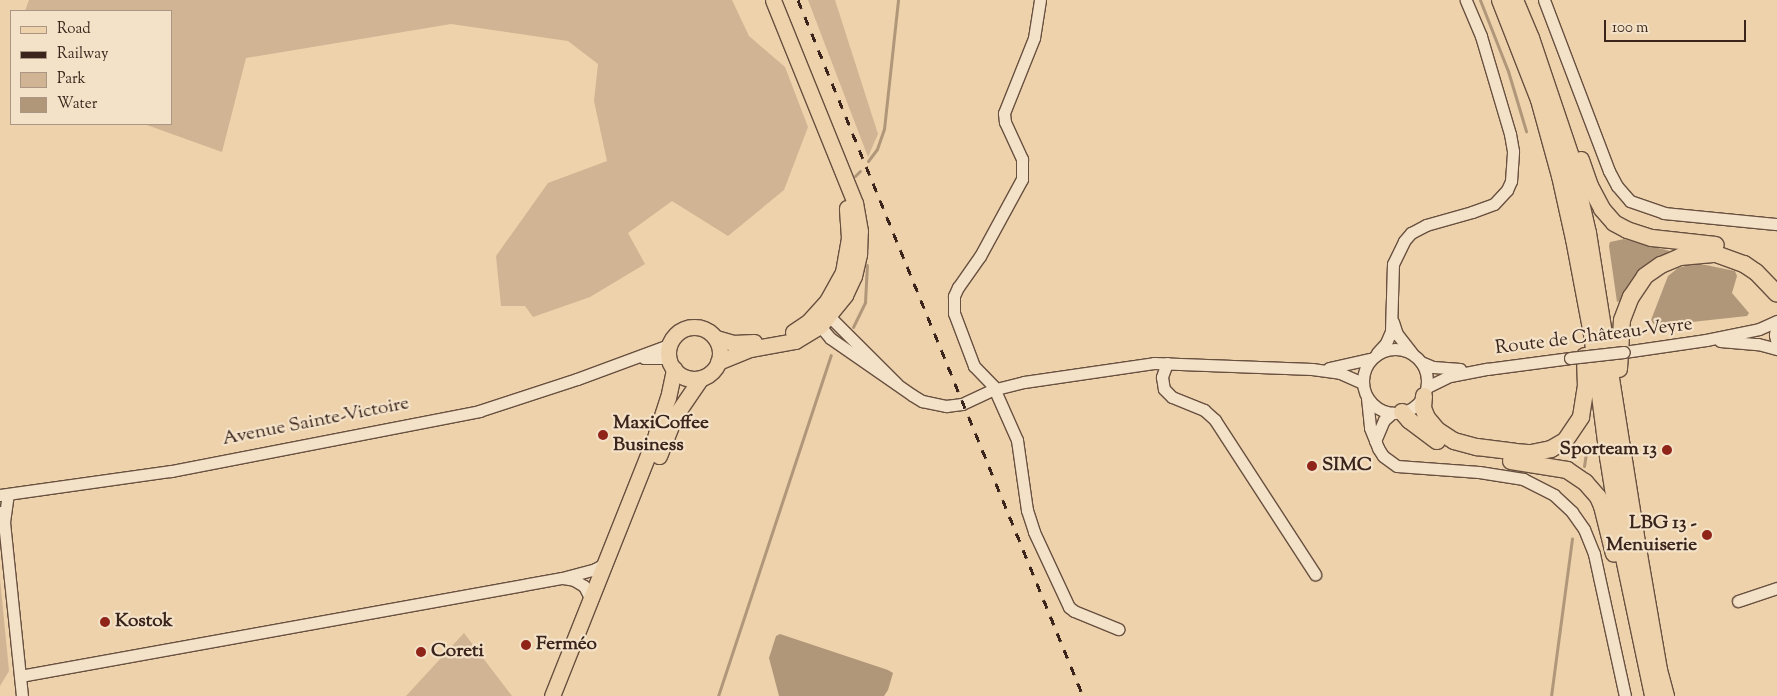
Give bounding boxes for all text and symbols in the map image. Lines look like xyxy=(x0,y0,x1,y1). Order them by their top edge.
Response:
legend xyxy=(10,10,172,125)
scale bar xyxy=(1607,10,1750,42)
text: 100 m xyxy=(1612,18,1648,39)
text: Road xyxy=(57,19,91,40)
text: Railway xyxy=(57,44,108,65)
text: Park xyxy=(57,69,86,90)
text: Water xyxy=(57,94,97,115)
street label: Route de Château-Veyre xyxy=(1494,314,1694,360)
street label: Avenue Sainte-Victoire xyxy=(221,393,411,451)
place label: MaxiCoffee Business xyxy=(613,413,709,457)
marker: MaxiCoffee Business xyxy=(597,429,609,441)
place label: Sporteam 13 xyxy=(1560,439,1657,461)
marker: Sporteam 13 xyxy=(1661,444,1673,456)
place label: SIMC xyxy=(1322,455,1372,477)
marker: SIMC xyxy=(1306,460,1318,472)
place label: LBG 13 - Menuiserie xyxy=(1606,513,1697,557)
marker: LBG 13 - Menuiserie xyxy=(1701,529,1713,541)
place label: Kostok xyxy=(115,611,173,633)
marker: Kostok xyxy=(99,616,111,628)
place label: Ferméo xyxy=(536,634,597,656)
marker: Ferméo xyxy=(520,639,532,651)
place label: Coreti xyxy=(431,641,484,663)
marker: Coreti xyxy=(415,646,427,658)

